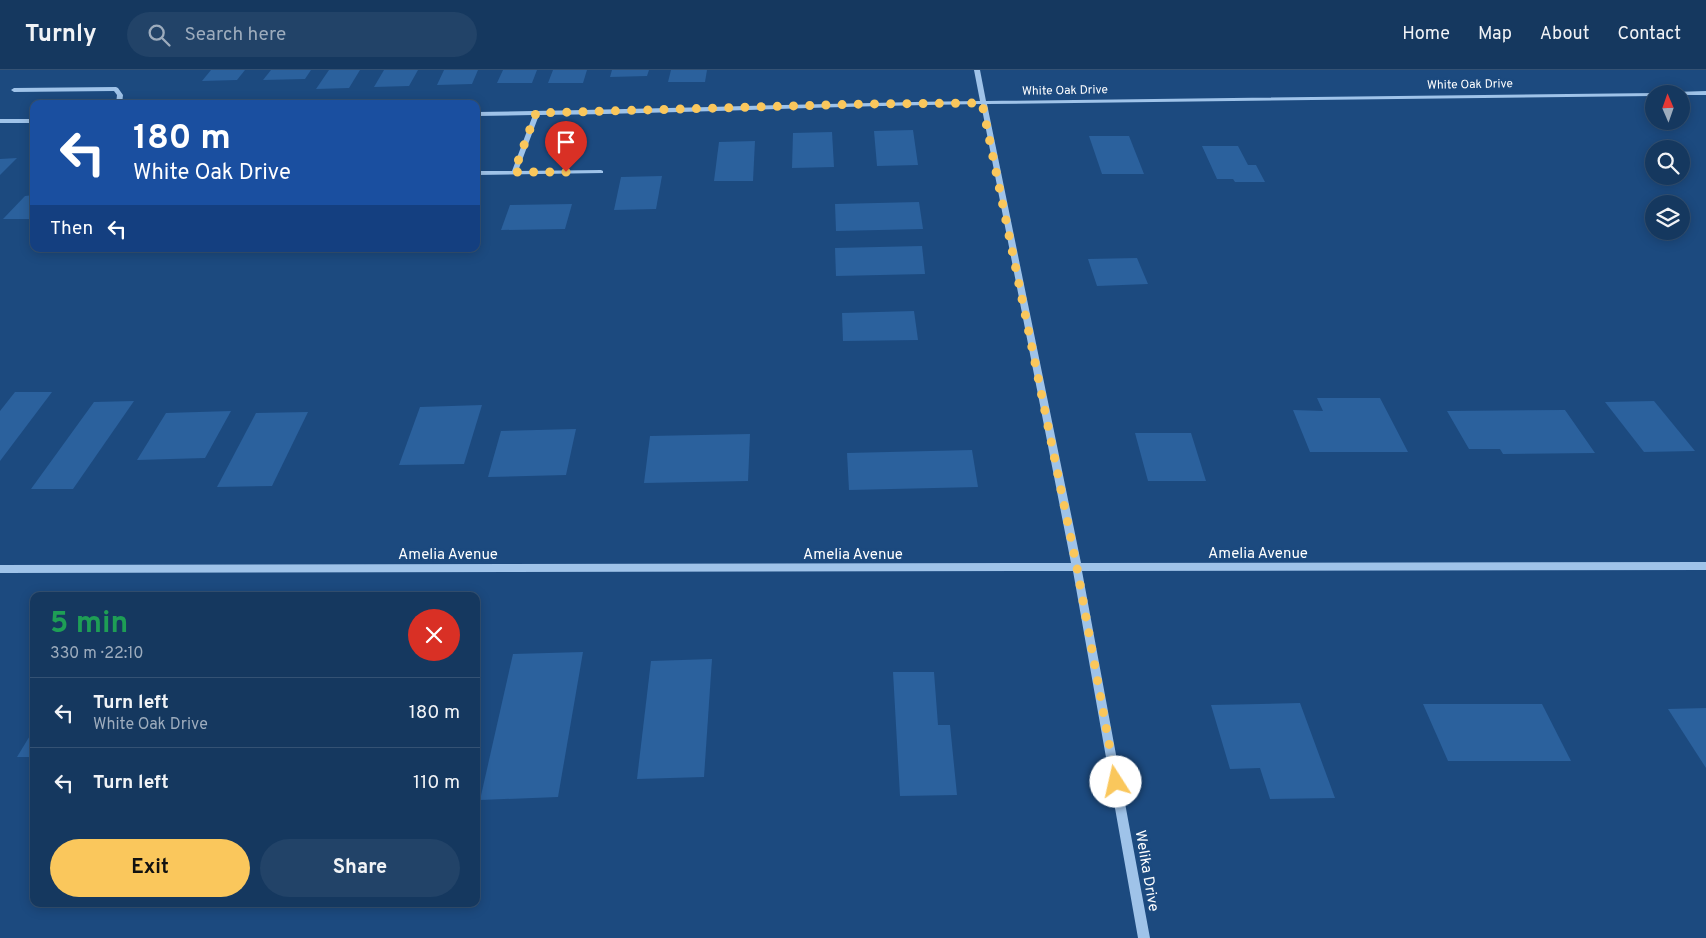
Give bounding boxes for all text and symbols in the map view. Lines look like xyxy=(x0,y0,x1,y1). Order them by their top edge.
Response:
search box xyxy=(127,12,477,57)
text: Turnly xyxy=(25,20,97,50)
icon: search xyxy=(145,21,173,49)
text: Search here xyxy=(185,23,286,47)
text: Home xyxy=(1402,23,1450,46)
text: Map xyxy=(1478,23,1512,46)
text: About xyxy=(1540,23,1589,46)
text: Contact xyxy=(1617,23,1681,46)
street label: White Oak Drive xyxy=(1427,76,1513,94)
street label: White Oak Drive xyxy=(1022,82,1108,100)
north arrow xyxy=(1645,85,1690,130)
map controls xyxy=(1645,85,1690,240)
text: 180 m xyxy=(133,117,231,161)
icon: left xyxy=(50,120,115,185)
pin xyxy=(545,121,587,172)
icon: arrive xyxy=(552,128,580,156)
button: search xyxy=(1645,140,1690,185)
text: White Oak Drive xyxy=(133,160,291,187)
button: layers xyxy=(1645,195,1690,240)
icon: left xyxy=(103,215,131,243)
text: Then xyxy=(50,217,93,241)
street label: Amelia Avenue xyxy=(1208,545,1308,564)
street label: Amelia Avenue xyxy=(398,546,498,565)
street label: Amelia Avenue xyxy=(803,546,903,565)
text: 5 min xyxy=(50,606,128,643)
button: close xyxy=(408,609,460,661)
text: 330 m · 22:10 xyxy=(50,644,144,664)
text: Turn left xyxy=(93,691,169,715)
icon: left xyxy=(50,699,78,727)
text: 180 m xyxy=(409,701,460,725)
text: White Oak Drive xyxy=(93,715,208,735)
position arrow xyxy=(1089,755,1141,807)
icon: left xyxy=(50,769,78,797)
text: Turn left xyxy=(93,771,169,795)
text: 110 m xyxy=(413,771,460,795)
street label: Welika Drive xyxy=(1129,829,1163,913)
button: Exit xyxy=(50,839,250,897)
button: Share xyxy=(260,839,460,897)

